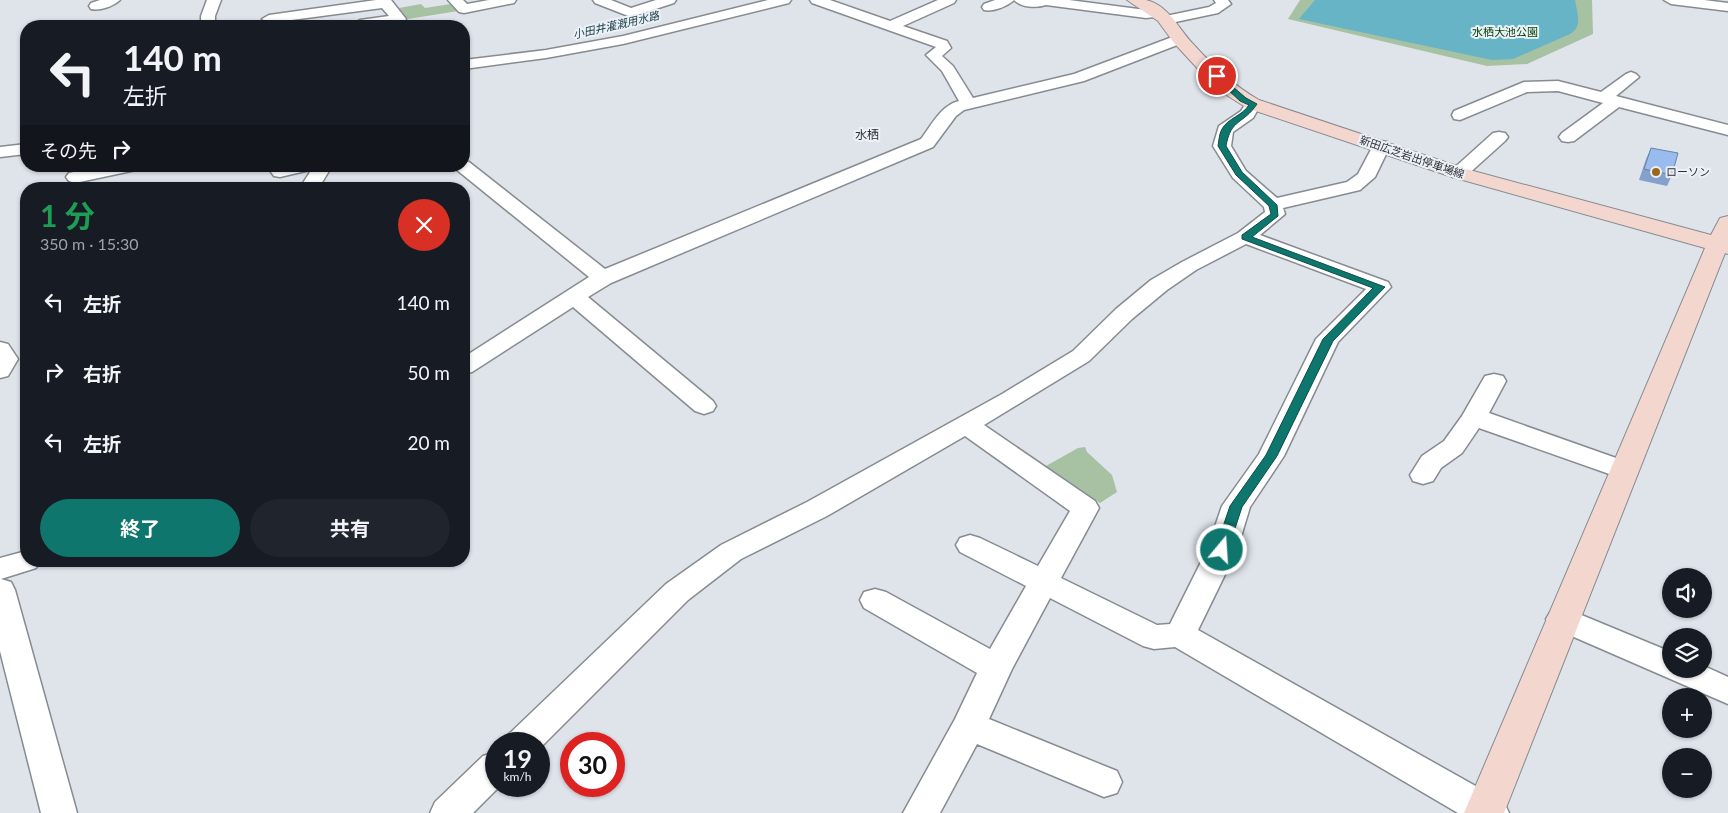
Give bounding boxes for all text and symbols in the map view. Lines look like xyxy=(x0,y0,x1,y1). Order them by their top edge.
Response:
water label: 小田井灌漑用水路 xyxy=(572,8,661,41)
park label: 水栖大池公園 xyxy=(1472,25,1538,38)
text: 140 m xyxy=(123,36,222,78)
icon: left xyxy=(40,40,105,105)
pin xyxy=(1196,55,1238,97)
icon: arrive xyxy=(1203,62,1231,90)
text: 左折 xyxy=(123,82,167,109)
district label: 水栖 xyxy=(855,127,879,142)
street label: 新田広芝岩出停車場線 xyxy=(1358,132,1466,181)
icon: right xyxy=(107,135,135,163)
text: その先 xyxy=(40,139,97,162)
place label: ローソン xyxy=(1666,165,1710,178)
marker: ローソン xyxy=(1650,166,1662,178)
text: 1 分 xyxy=(40,197,95,233)
button: close xyxy=(398,199,450,251)
text: 350 m · 15:30 xyxy=(40,234,139,253)
icon: left xyxy=(40,288,68,316)
text: 140 m xyxy=(396,291,450,314)
text: 左折 xyxy=(83,292,121,315)
icon: right xyxy=(40,358,68,386)
text: 50 m xyxy=(407,361,450,384)
text: 右折 xyxy=(83,362,121,385)
icon: left xyxy=(40,428,68,456)
text: 20 m xyxy=(407,431,450,454)
text: 左折 xyxy=(83,432,121,455)
button: 終了 xyxy=(40,499,240,557)
button: 共有 xyxy=(250,499,450,557)
position arrow xyxy=(1195,523,1247,575)
map controls xyxy=(1662,568,1712,798)
button: sound xyxy=(1662,568,1712,618)
button: layers xyxy=(1662,628,1712,678)
button: + xyxy=(1662,688,1712,738)
speed limit sign: 30 xyxy=(560,732,625,797)
text: 19 xyxy=(503,743,532,773)
button: − xyxy=(1662,748,1712,798)
text: km/h xyxy=(503,769,532,784)

